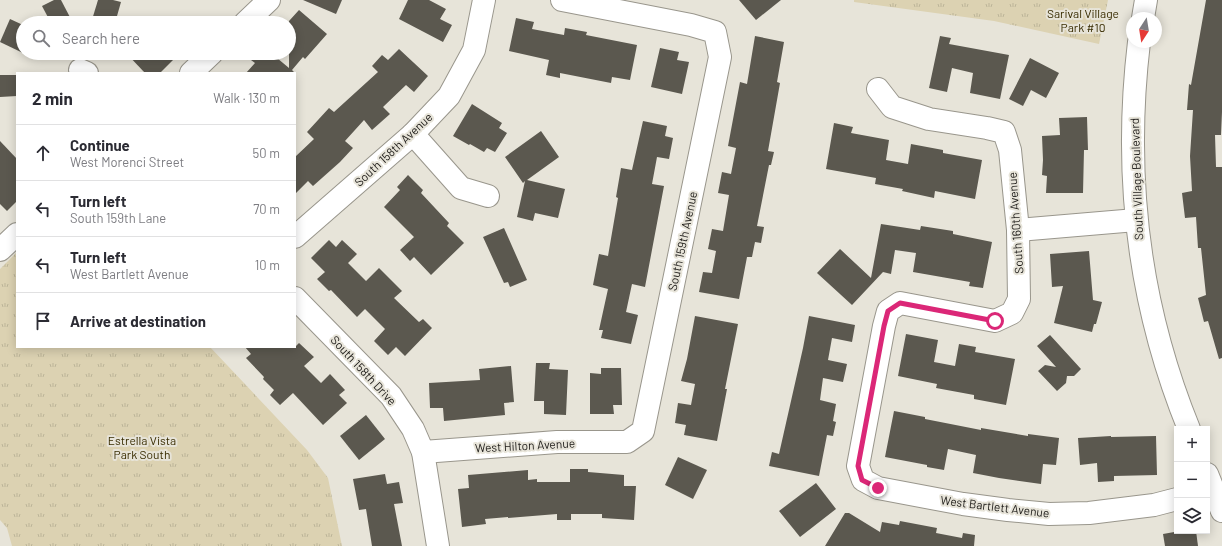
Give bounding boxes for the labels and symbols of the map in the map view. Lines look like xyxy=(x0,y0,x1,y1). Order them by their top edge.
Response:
park label: Sarival Village Park #10 xyxy=(1047,6,1119,34)
north arrow xyxy=(1126,12,1162,48)
street label: South 158th Avenue xyxy=(351,109,435,189)
street label: South Village Boulevard xyxy=(1127,118,1145,240)
street label: South 160th Avenue xyxy=(1004,172,1026,274)
street label: South 159th Avenue xyxy=(665,190,699,292)
route start xyxy=(986,312,1004,330)
street label: South 158th Drive xyxy=(328,332,400,408)
park label: Estrella Vista Park South xyxy=(108,433,176,461)
street label: West Hilton Avenue xyxy=(475,435,575,455)
route end xyxy=(869,479,887,497)
street label: West Bartlett Avenue xyxy=(940,492,1050,520)

